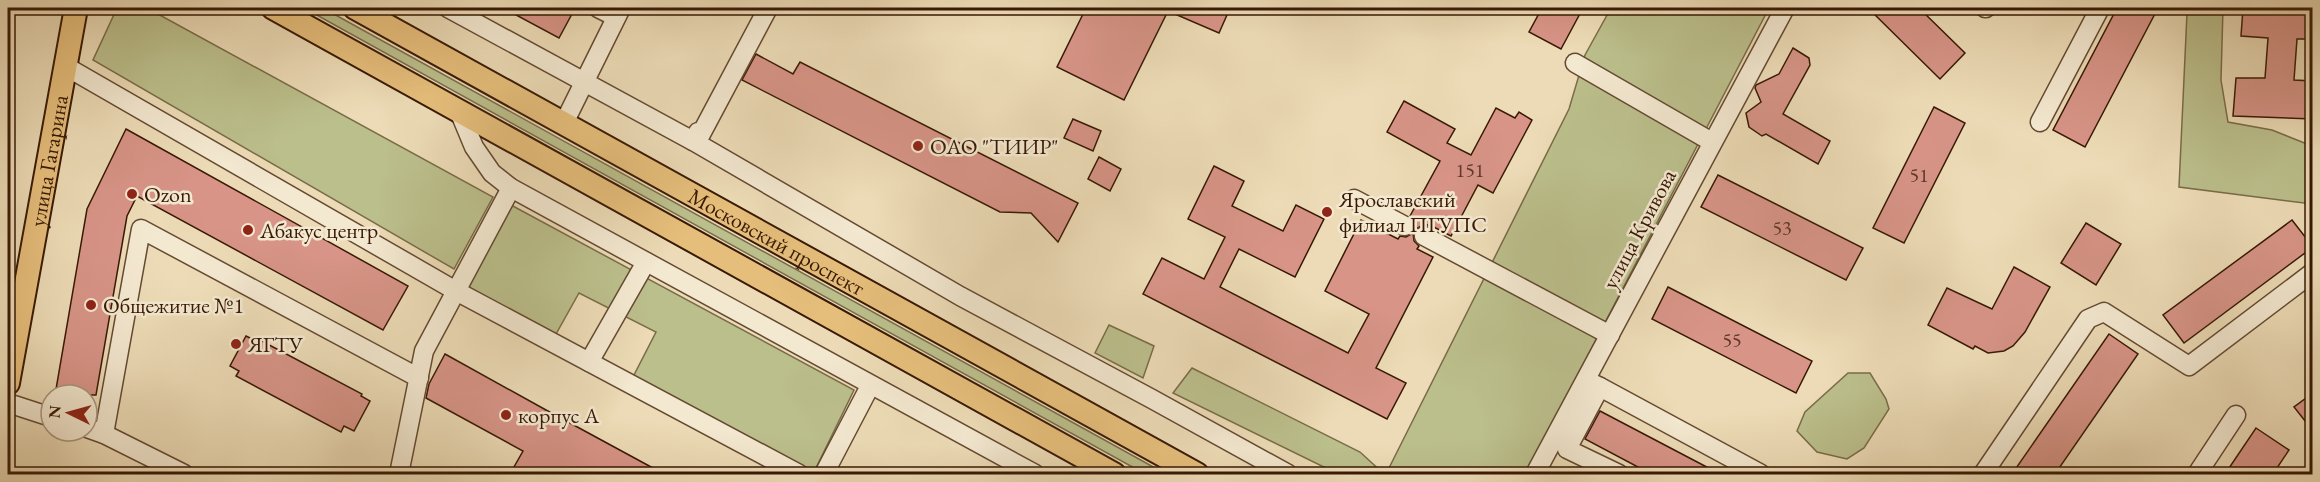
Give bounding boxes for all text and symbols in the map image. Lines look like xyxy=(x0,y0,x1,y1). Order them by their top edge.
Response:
street label: улица Гагарина xyxy=(22,92,75,229)
place label: ОАО "ТИИР" xyxy=(930,132,1059,161)
marker: ОАО "ТИИР" xyxy=(911,139,925,153)
house number: 151 xyxy=(1456,157,1484,183)
house number: 51 xyxy=(1909,162,1929,188)
street label: улица Кривова xyxy=(1595,164,1683,294)
place label: Ozon xyxy=(144,180,192,209)
street label: Московский проспект xyxy=(683,181,870,302)
place label: Ярославский филиал ПГУПС xyxy=(1338,185,1487,239)
marker: Ozon xyxy=(125,187,139,201)
marker: Ярославский филиал ПГУПС xyxy=(1320,205,1334,219)
house number: 53 xyxy=(1772,215,1792,241)
place label: Абакус центр xyxy=(259,216,378,245)
marker: Абакус центр xyxy=(241,223,255,237)
place label: Общежитие №1 xyxy=(103,291,244,320)
marker: Общежитие №1 xyxy=(84,298,98,312)
house number: 55 xyxy=(1722,327,1742,353)
place label: ЯГТУ xyxy=(247,330,303,359)
marker: ЯГТУ xyxy=(229,337,243,351)
north arrow xyxy=(39,383,99,443)
place label: корпус А xyxy=(518,401,600,430)
text: N xyxy=(44,404,66,419)
marker: корпус А xyxy=(499,408,513,422)

